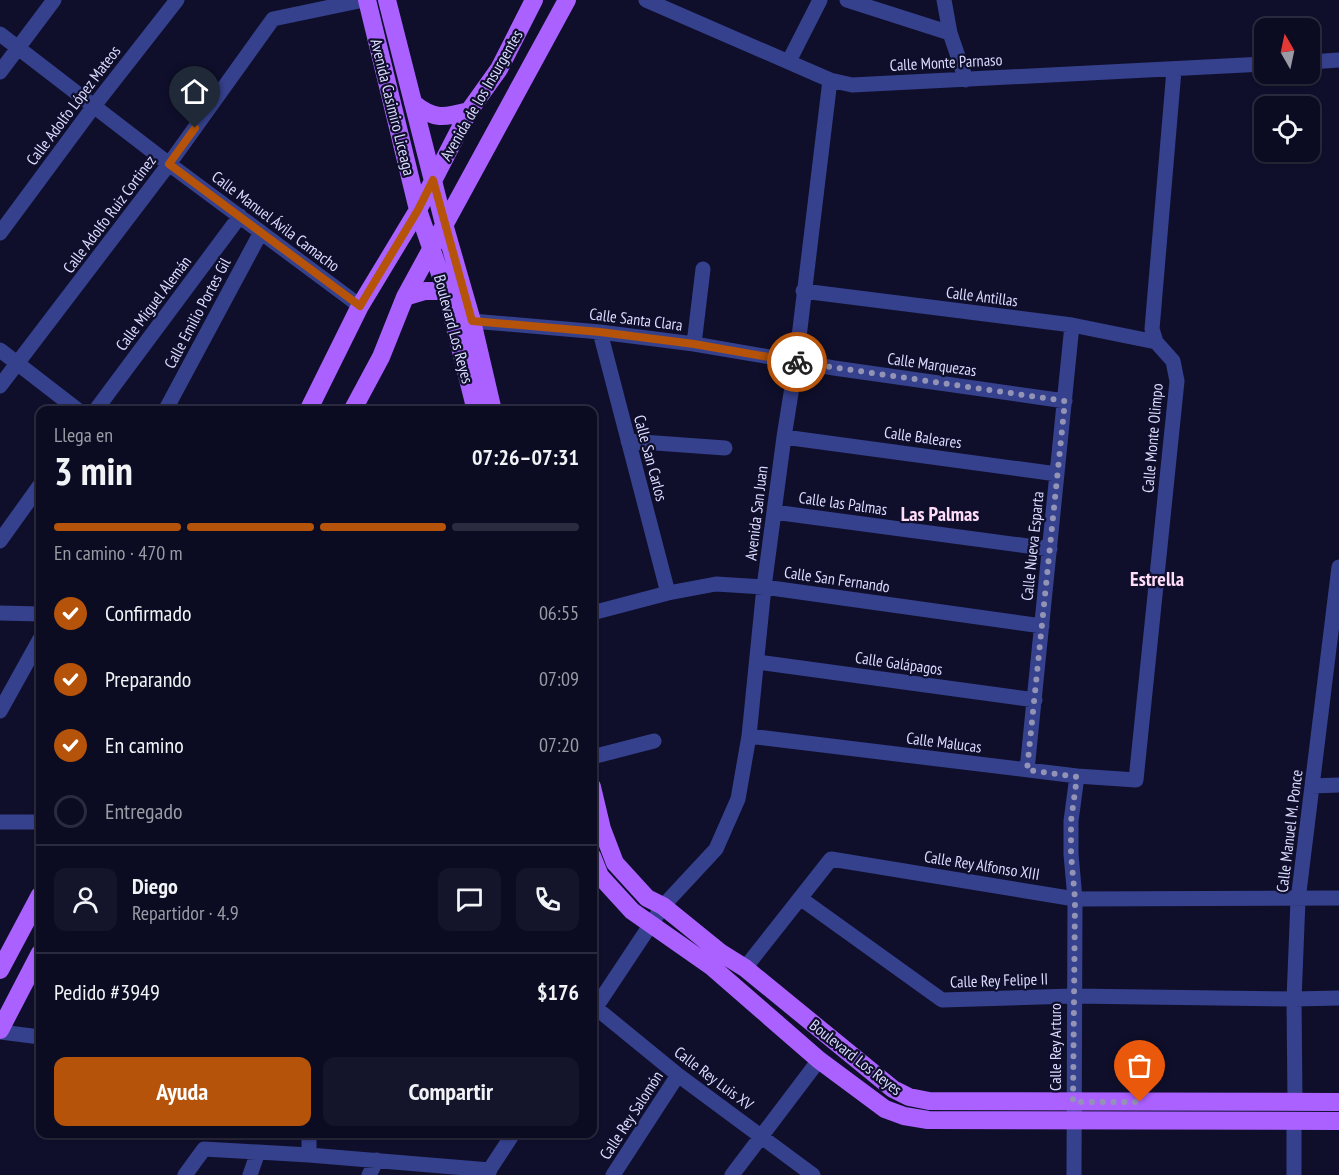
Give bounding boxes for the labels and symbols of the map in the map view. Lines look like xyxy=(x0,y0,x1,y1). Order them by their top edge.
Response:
north arrow xyxy=(1254,18,1320,84)
street label: Avenida de los Insurgentes xyxy=(435,26,527,164)
street label: Avenida Casimiro Liceaga xyxy=(366,37,420,177)
street label: Calle Adolfo López Mateos xyxy=(21,41,125,169)
street label: Calle Monte Parnaso xyxy=(889,49,1003,75)
pin xyxy=(169,66,220,128)
street label: Calle Adolfo Ruiz Cortinez xyxy=(58,151,160,277)
street label: Calle Manuel Ávila Camacho xyxy=(208,166,344,276)
street label: Calle Miguel Alemán xyxy=(111,252,195,354)
street label: Calle Emilio Portes Gil xyxy=(159,254,235,372)
street label: Boulevard Los Reyes xyxy=(430,272,478,386)
street label: Calle Antillas xyxy=(945,282,1019,310)
street label: Calle Santa Clara xyxy=(588,303,684,335)
courier xyxy=(767,332,827,392)
street label: Calle Marquezas xyxy=(886,348,978,380)
street label: Calle Monte Olimpo xyxy=(1137,382,1167,493)
street label: Calle San Carlos xyxy=(630,413,672,503)
street label: Calle Baleares xyxy=(883,422,963,452)
street label: Avenida San Juan xyxy=(740,465,772,561)
street label: Calle las Palmas xyxy=(798,487,888,519)
street label: Calle Nueva Esparta xyxy=(1016,490,1048,602)
district label: Las Palmas xyxy=(901,501,979,527)
street label: Calle San Fernando xyxy=(783,562,891,596)
district label: Estrella xyxy=(1130,566,1184,592)
street label: Calle Galápagos xyxy=(854,647,944,679)
street label: Calle Malucas xyxy=(905,727,983,757)
street label: Calle Manuel M. Ponce xyxy=(1272,769,1306,893)
street label: Calle Rey Alfonso XIII xyxy=(923,846,1041,884)
street label: Calle Rey Felipe II xyxy=(950,968,1048,992)
street label: Calle Rey Arturo xyxy=(1045,1003,1065,1091)
street label: Boulevard Los Reyes xyxy=(806,1015,906,1099)
pin xyxy=(1114,1040,1165,1102)
street label: Calle Rey Luis XV xyxy=(671,1042,758,1115)
street label: Calle Rey Salomón xyxy=(595,1067,667,1163)

